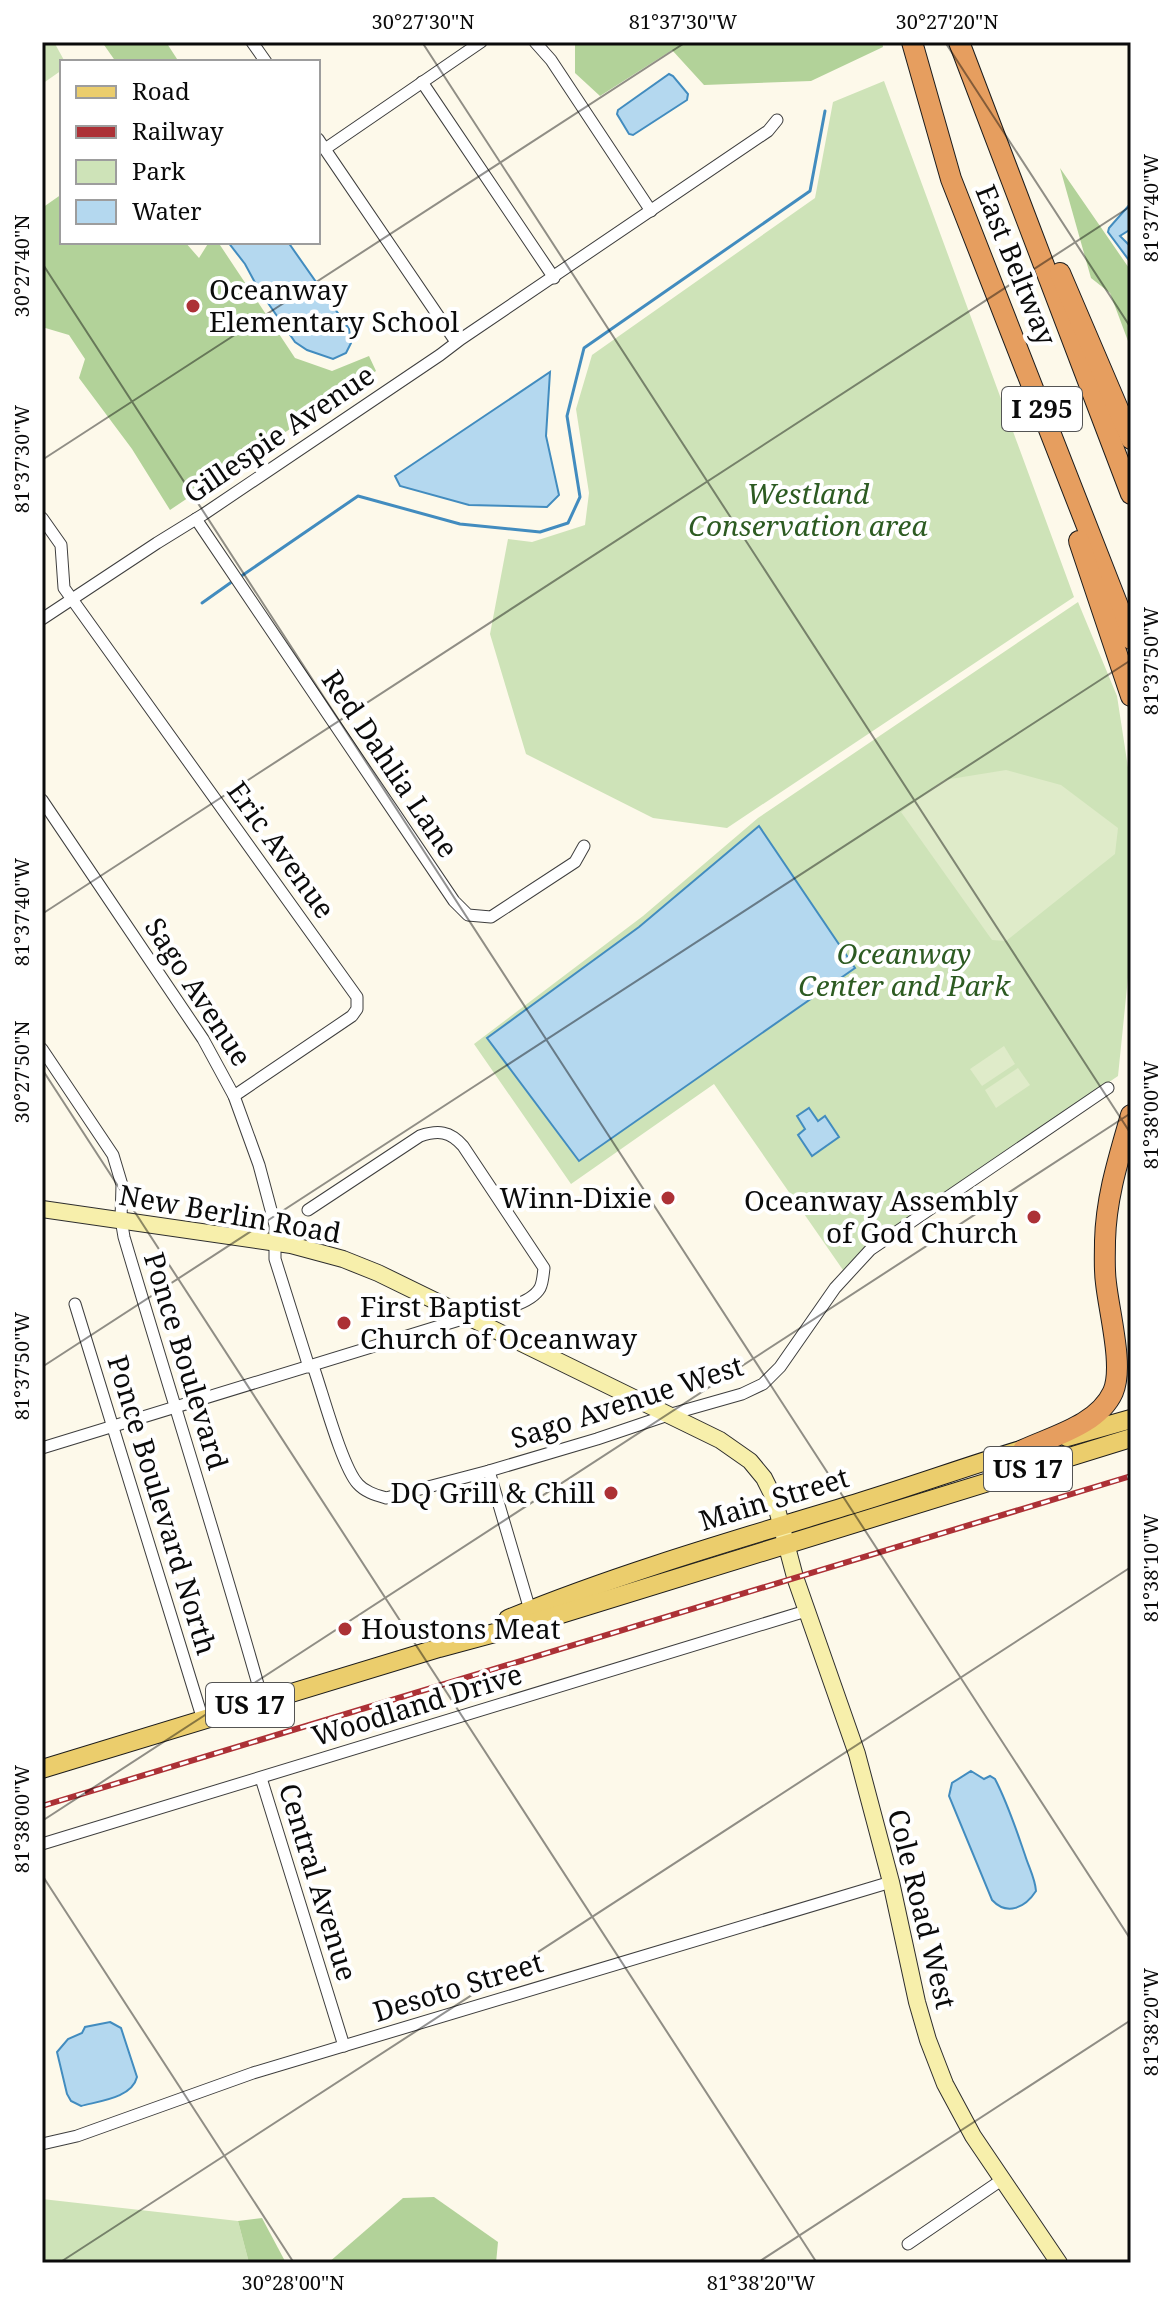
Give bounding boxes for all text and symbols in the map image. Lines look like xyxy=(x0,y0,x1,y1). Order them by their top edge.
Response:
text: 30°27'30"N xyxy=(372,8,474,35)
text: 81°37'30"W xyxy=(629,8,737,35)
text: 30°27'20"N xyxy=(896,8,998,35)
legend xyxy=(60,60,320,244)
text: Road xyxy=(132,74,190,107)
text: Railway xyxy=(132,114,224,147)
text: Park xyxy=(132,154,186,187)
text: 81°37'40"W xyxy=(1137,154,1164,262)
street label: East Beltway xyxy=(967,179,1066,351)
text: Water xyxy=(132,194,202,227)
text: 30°27'40"N xyxy=(8,215,35,317)
place label: Oceanway Elementary School xyxy=(209,270,460,340)
marker: Oceanway Elementary School xyxy=(184,297,202,315)
street label: Gillespie Avenue xyxy=(176,355,381,511)
road number: I 295 xyxy=(1002,387,1082,431)
text: 81°37'30"W xyxy=(8,405,35,513)
park label: Westland Conservation area xyxy=(688,474,928,544)
text: 81°37'50"W xyxy=(1137,607,1164,715)
street label: Red Dahlia Lane xyxy=(314,662,468,865)
street label: Eric Avenue xyxy=(219,773,344,926)
text: 81°37'40"W xyxy=(8,858,35,966)
street label: Sago Avenue xyxy=(137,910,261,1073)
park label: Oceanway Center and Park xyxy=(798,934,1011,1004)
text: 30°27'50"N xyxy=(8,1021,35,1123)
text: 81°38'00"W xyxy=(1137,1061,1164,1169)
street label: New Berlin Road xyxy=(116,1175,344,1251)
place label: Winn-Dixie xyxy=(499,1178,652,1216)
place label: Oceanway Assembly of God Church xyxy=(744,1181,1018,1251)
marker: Winn-Dixie xyxy=(659,1189,677,1207)
marker: Oceanway Assembly of God Church xyxy=(1025,1208,1043,1226)
street label: Ponce Boulevard xyxy=(136,1247,238,1474)
place label: First Baptist Church of Oceanway xyxy=(360,1287,637,1357)
text: 81°37'50"W xyxy=(8,1312,35,1420)
marker: First Baptist Church of Oceanway xyxy=(335,1314,353,1332)
street label: Sago Avenue West xyxy=(506,1346,748,1457)
street label: Ponce Boulevard North xyxy=(99,1350,227,1659)
road number: US 17 xyxy=(984,1447,1072,1491)
street label: Main Street xyxy=(694,1457,853,1539)
place label: DQ Grill & Chill xyxy=(390,1473,595,1511)
marker: DQ Grill & Chill xyxy=(602,1484,620,1502)
text: 81°38'10"W xyxy=(1137,1514,1164,1622)
place label: Houstons Meat xyxy=(361,1609,561,1647)
marker: Houstons Meat xyxy=(336,1620,354,1638)
street label: Woodland Drive xyxy=(307,1654,526,1754)
road number: US 17 xyxy=(206,1683,294,1727)
text: 81°38'00"W xyxy=(8,1765,35,1873)
street label: Central Avenue xyxy=(271,1778,367,1985)
street label: Cole Road West xyxy=(880,1805,966,2013)
street label: Desoto Street xyxy=(368,1942,547,2030)
text: 81°38'20"W xyxy=(1137,1968,1164,2076)
text: 30°28'00"N xyxy=(242,2269,344,2296)
text: 81°38'20"W xyxy=(707,2269,815,2296)

